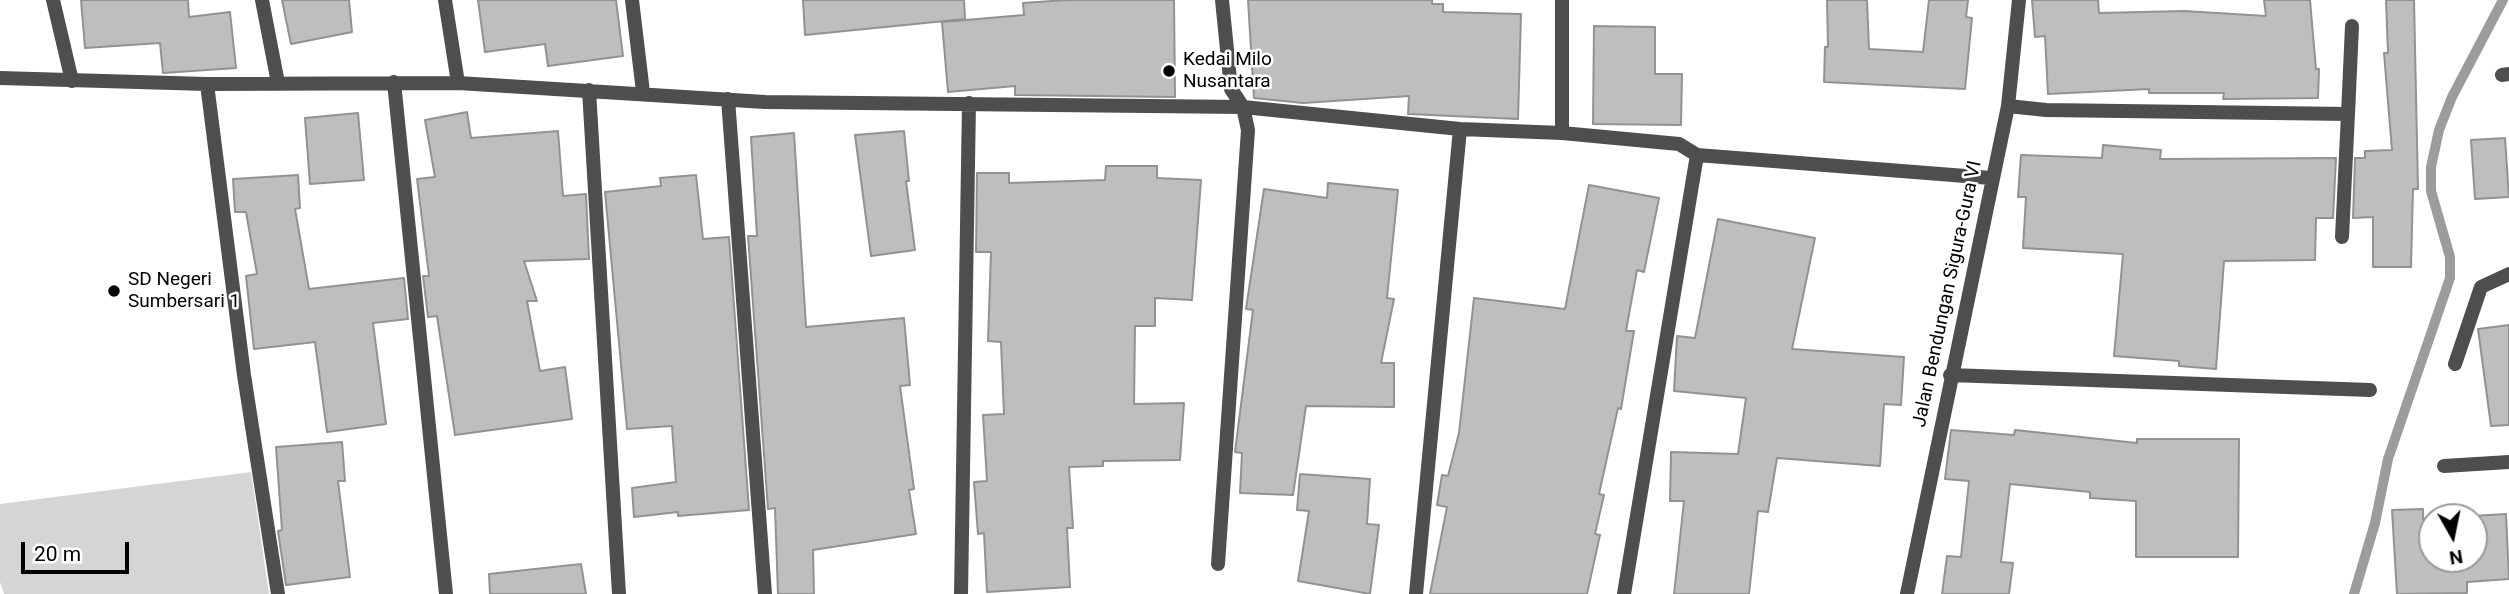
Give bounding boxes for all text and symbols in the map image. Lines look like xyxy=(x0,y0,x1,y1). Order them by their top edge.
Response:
place label: Kedai Milo Nusantara xyxy=(1183,49,1272,93)
marker: Kedai Milo Nusantara xyxy=(1161,63,1177,79)
street label: Jalan Bendungan Sigura-Gura VI xyxy=(1909,159,1987,429)
place label: SD Negeri Sumbersari 1 xyxy=(128,269,240,313)
marker: SD Negeri Sumbersari 1 xyxy=(106,283,122,299)
north arrow xyxy=(2418,503,2488,573)
scale bar xyxy=(24,528,133,572)
text: 20 m xyxy=(34,542,81,566)
text: N xyxy=(2448,545,2464,570)

